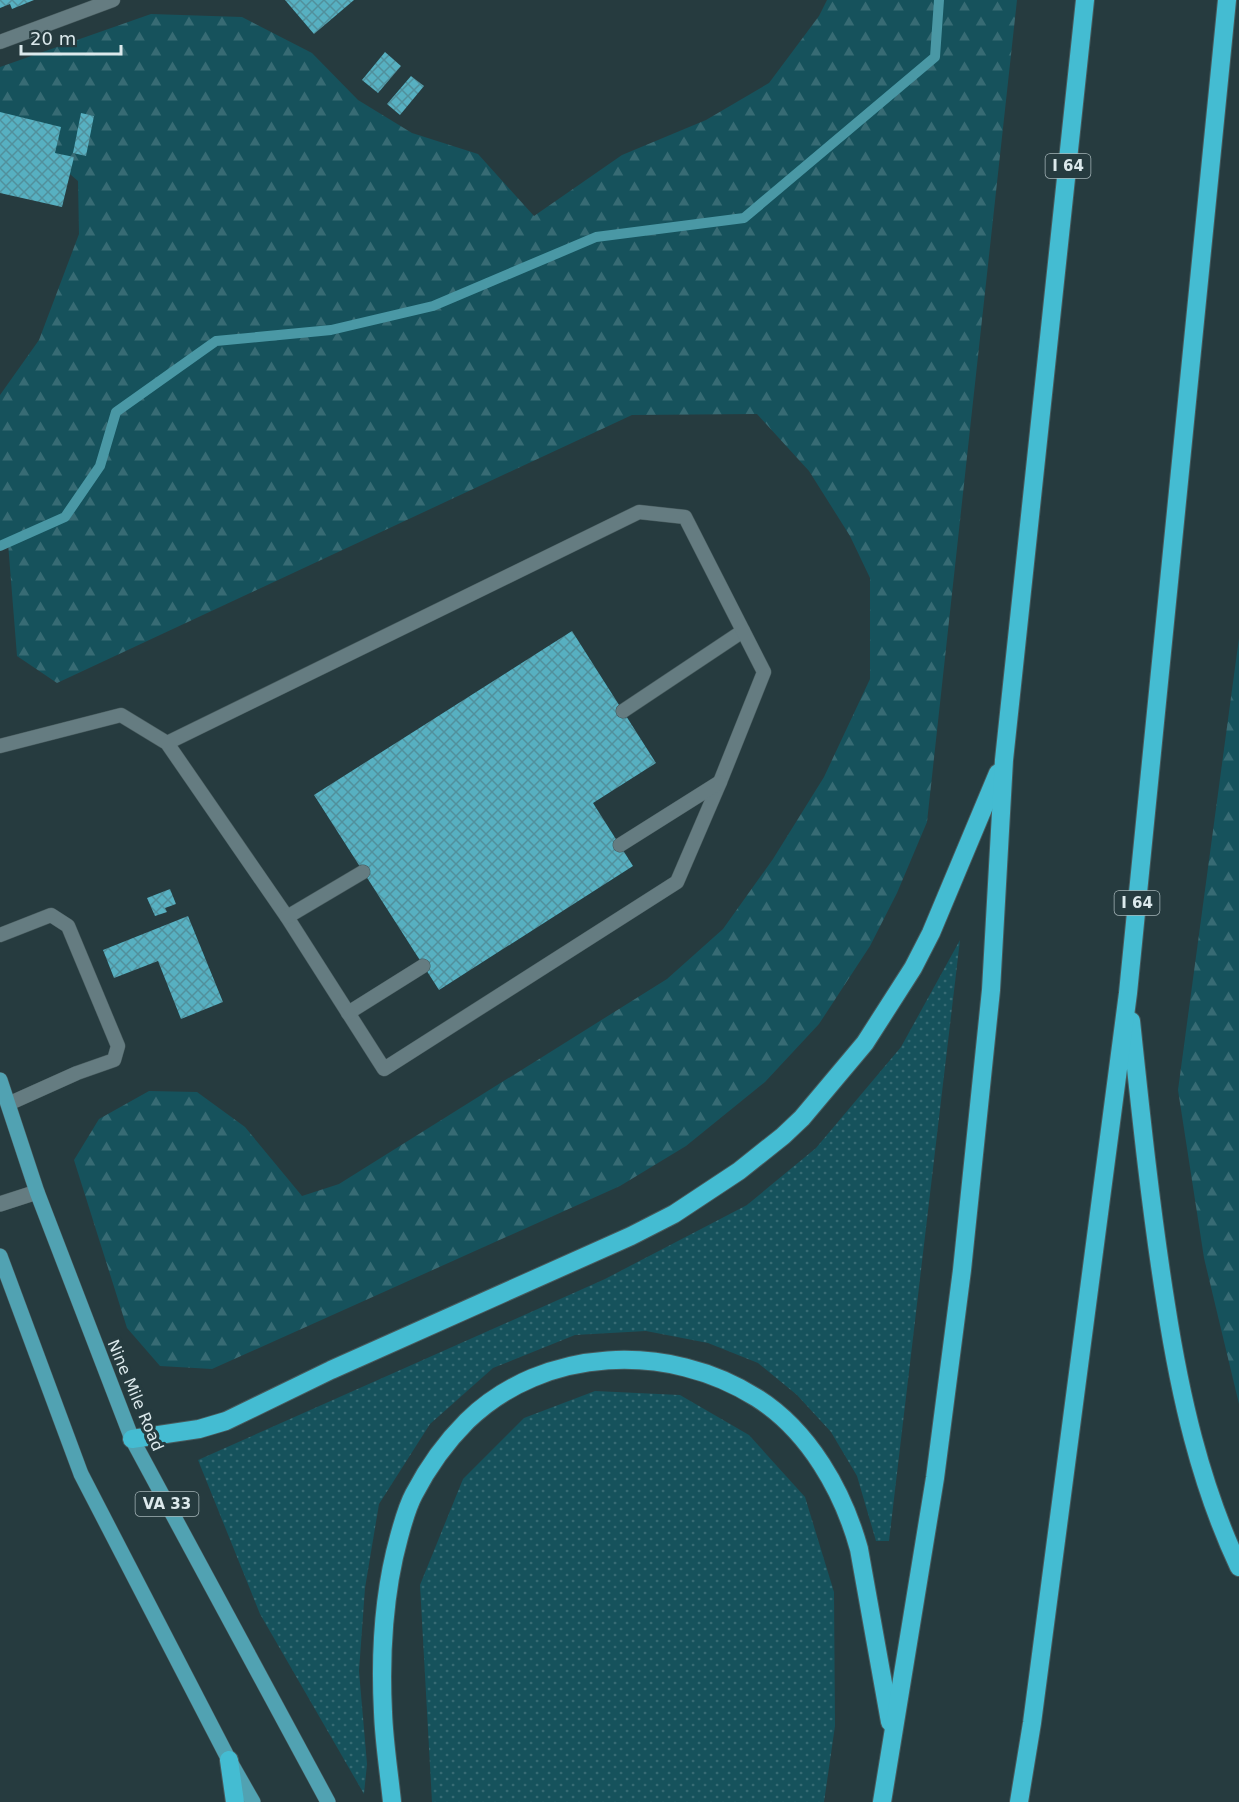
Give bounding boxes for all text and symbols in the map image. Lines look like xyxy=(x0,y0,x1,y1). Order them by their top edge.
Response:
scale bar xyxy=(21,18,122,56)
text: 20 m xyxy=(30,28,76,49)
road number: I 64 xyxy=(1046,154,1090,178)
road number: I 64 xyxy=(1114,891,1160,915)
street label: Nine Mile Road xyxy=(103,1337,168,1454)
road number: VA 33 xyxy=(136,1492,198,1516)

